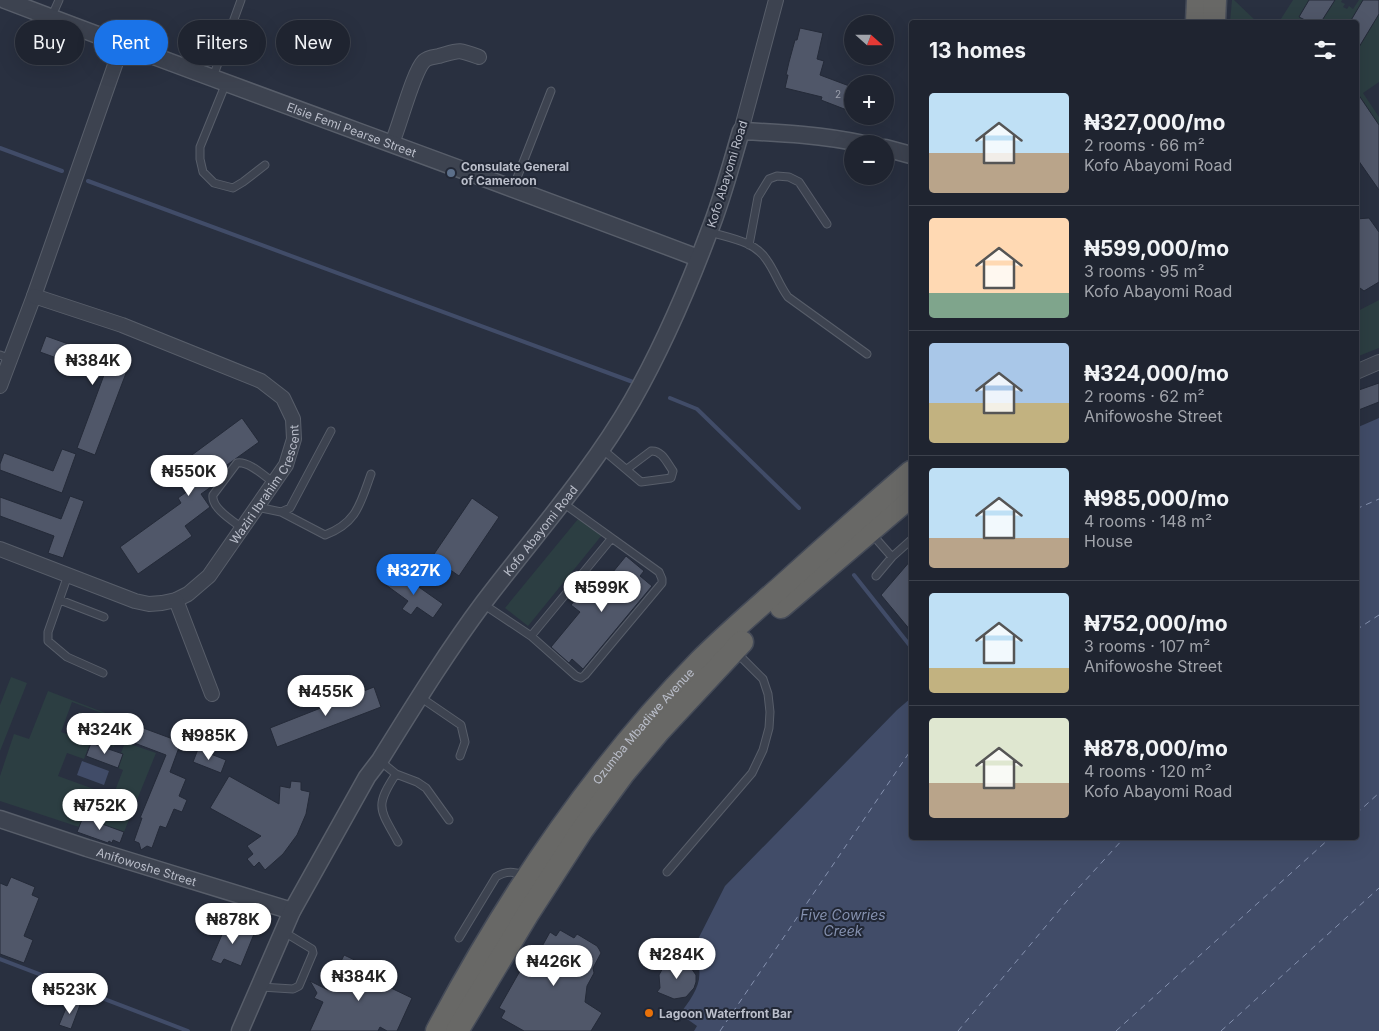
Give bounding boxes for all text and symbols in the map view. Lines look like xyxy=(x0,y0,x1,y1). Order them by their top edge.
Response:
north arrow xyxy=(844,15,894,65)
map controls xyxy=(844,15,894,185)
chip: Buy xyxy=(15,20,84,65)
chip: Rent xyxy=(94,20,168,65)
chip: Filters xyxy=(178,20,266,65)
chip: New xyxy=(276,20,350,65)
icon: filters xyxy=(1311,36,1339,64)
text: 13 homes xyxy=(929,38,1026,63)
button: + xyxy=(844,75,894,125)
house number: 2 xyxy=(835,88,841,100)
street label: Elsie Femi Pearse Street xyxy=(285,99,419,160)
text: ₦327,000/mo xyxy=(1084,110,1225,135)
icon: home xyxy=(969,113,1029,173)
street label: Kofo Abayomi Road xyxy=(704,119,750,229)
button: − xyxy=(844,135,894,185)
text: 2 rooms · 66 m² xyxy=(1084,135,1205,155)
text: Kofo Abayomi Road xyxy=(1084,155,1232,175)
place label: Consulate General of Cameroon xyxy=(461,159,569,188)
marker: Consulate General of Cameroon xyxy=(445,167,457,179)
text: ₦599,000/mo xyxy=(1084,236,1229,261)
icon: home xyxy=(969,238,1029,298)
text: 3 rooms · 95 m² xyxy=(1084,261,1205,281)
text: Kofo Abayomi Road xyxy=(1084,281,1232,301)
pin: ₦384K xyxy=(58,344,128,386)
text: ₦384K xyxy=(65,350,121,370)
text: ₦324,000/mo xyxy=(1084,361,1229,386)
icon: home xyxy=(969,363,1029,423)
text: 2 rooms · 62 m² xyxy=(1084,386,1205,406)
text: Anifowoshe Street xyxy=(1084,406,1222,426)
street label: Waziri Ibrahim Crescent xyxy=(226,424,302,547)
pin: ₦550K xyxy=(154,454,224,497)
text: ₦550K xyxy=(162,461,216,481)
street label: Kofo Abayomi Road xyxy=(500,482,580,579)
text: ₦985,000/mo xyxy=(1084,486,1229,511)
icon: home xyxy=(969,488,1029,548)
text: 4 rooms · 148 m² xyxy=(1084,511,1212,531)
text: House xyxy=(1084,531,1133,551)
pin: ₦327K xyxy=(379,554,449,596)
text: ₦327K xyxy=(387,560,441,580)
pin: ₦599K xyxy=(567,570,637,613)
text: ₦599K xyxy=(575,577,629,597)
text: ₦752,000/mo xyxy=(1084,611,1228,636)
icon: home xyxy=(969,613,1029,673)
text: 3 rooms · 107 m² xyxy=(1084,636,1210,656)
text: Anifowoshe Street xyxy=(1084,656,1222,676)
street label: Ozumba Mbadiwe Avenue xyxy=(589,665,697,787)
pin: ₦455K xyxy=(291,674,361,717)
text: ₦455K xyxy=(299,681,353,701)
pin: ₦324K xyxy=(70,712,140,755)
pin: ₦985K xyxy=(174,718,244,761)
text: ₦324K xyxy=(78,719,132,739)
text: ₦985K xyxy=(182,725,236,745)
text: ₦878,000/mo xyxy=(1084,736,1228,761)
icon: home xyxy=(969,738,1029,798)
text: 4 rooms · 120 m² xyxy=(1084,761,1212,781)
text: Kofo Abayomi Road xyxy=(1084,781,1232,801)
pin: ₦752K xyxy=(65,788,135,831)
text: ₦752K xyxy=(73,795,127,815)
street label: Anifowoshe Street xyxy=(95,844,198,889)
pin: ₦878K xyxy=(198,902,268,945)
water label: Five Cowries Creek xyxy=(800,906,886,939)
text: ₦878K xyxy=(206,909,260,929)
pin: ₦284K xyxy=(642,938,712,980)
pin: ₦426K xyxy=(519,944,589,987)
text: ₦284K xyxy=(650,944,704,964)
text: ₦426K xyxy=(527,951,581,971)
pin: ₦384K xyxy=(324,960,394,1002)
text: ₦384K xyxy=(331,966,387,986)
pin: ₦523K xyxy=(35,972,105,1015)
text: ₦523K xyxy=(43,979,97,999)
place label: Lagoon Waterfront Bar xyxy=(659,1006,792,1021)
marker: Lagoon Waterfront Bar xyxy=(643,1007,655,1019)

